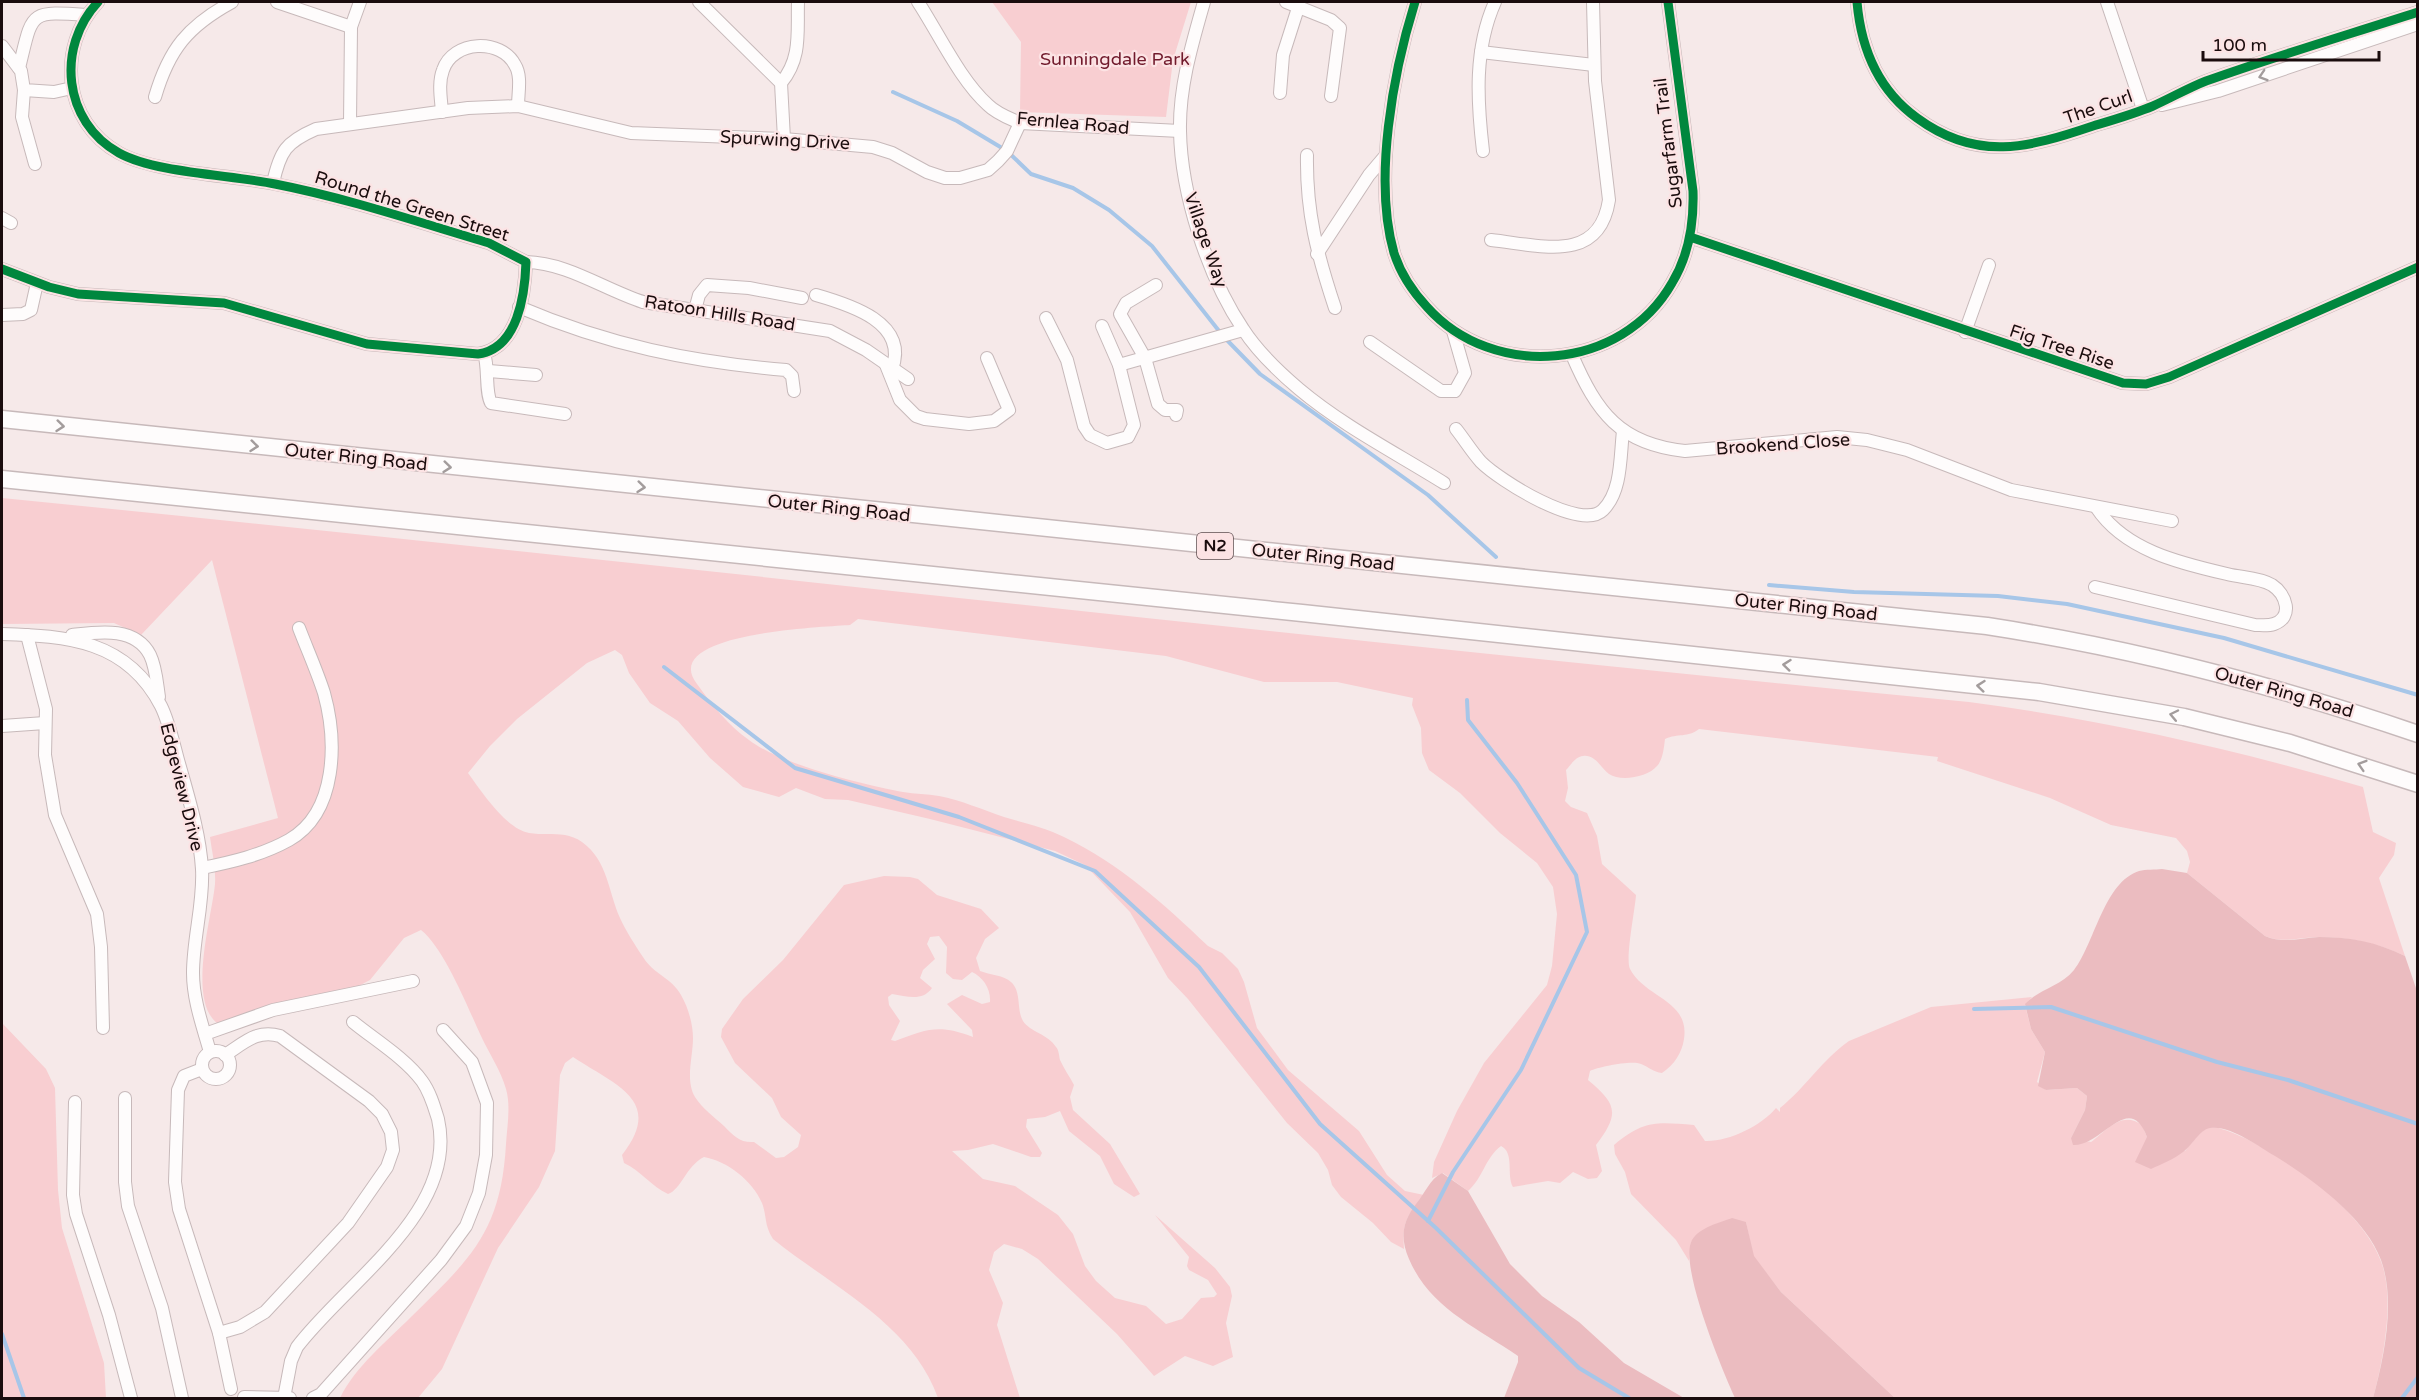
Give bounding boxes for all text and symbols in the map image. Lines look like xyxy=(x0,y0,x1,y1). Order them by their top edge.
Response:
scale bar xyxy=(2203,24,2378,62)
text: 100 m xyxy=(2212,34,2267,56)
park label: Sunningdale Park xyxy=(1040,48,1190,70)
one-way arrow xyxy=(2258,69,2268,82)
street label: Sugarfarm Trail xyxy=(1649,77,1687,209)
street label: The Curl xyxy=(2061,85,2135,129)
street label: Fernlea Road xyxy=(1016,107,1130,139)
street label: Spurwing Drive xyxy=(719,126,851,154)
street label: Round the Green Street xyxy=(312,166,512,246)
street label: Village Way xyxy=(1179,190,1233,291)
street label: Ratoon Hills Road xyxy=(643,290,797,336)
street label: Fig Tree Rise xyxy=(2007,320,2117,374)
one-way arrow xyxy=(55,419,64,431)
street label: Brookend Close xyxy=(1715,428,1851,460)
one-way arrow xyxy=(249,439,258,452)
street label: Outer Ring Road xyxy=(284,439,428,475)
one-way arrow xyxy=(443,460,452,473)
one-way arrow xyxy=(637,480,646,493)
street label: Outer Ring Road xyxy=(767,490,911,526)
road number: N2 xyxy=(1197,533,1233,559)
street label: Outer Ring Road xyxy=(1251,539,1395,575)
street label: Outer Ring Road xyxy=(1734,589,1878,625)
one-way arrow xyxy=(1782,659,1792,672)
street label: Outer Ring Road xyxy=(2212,662,2356,722)
one-way arrow xyxy=(1976,680,1985,693)
one-way arrow xyxy=(2169,709,2179,722)
street label: Edgeview Drive xyxy=(155,721,209,853)
one-way arrow xyxy=(2357,760,2368,772)

